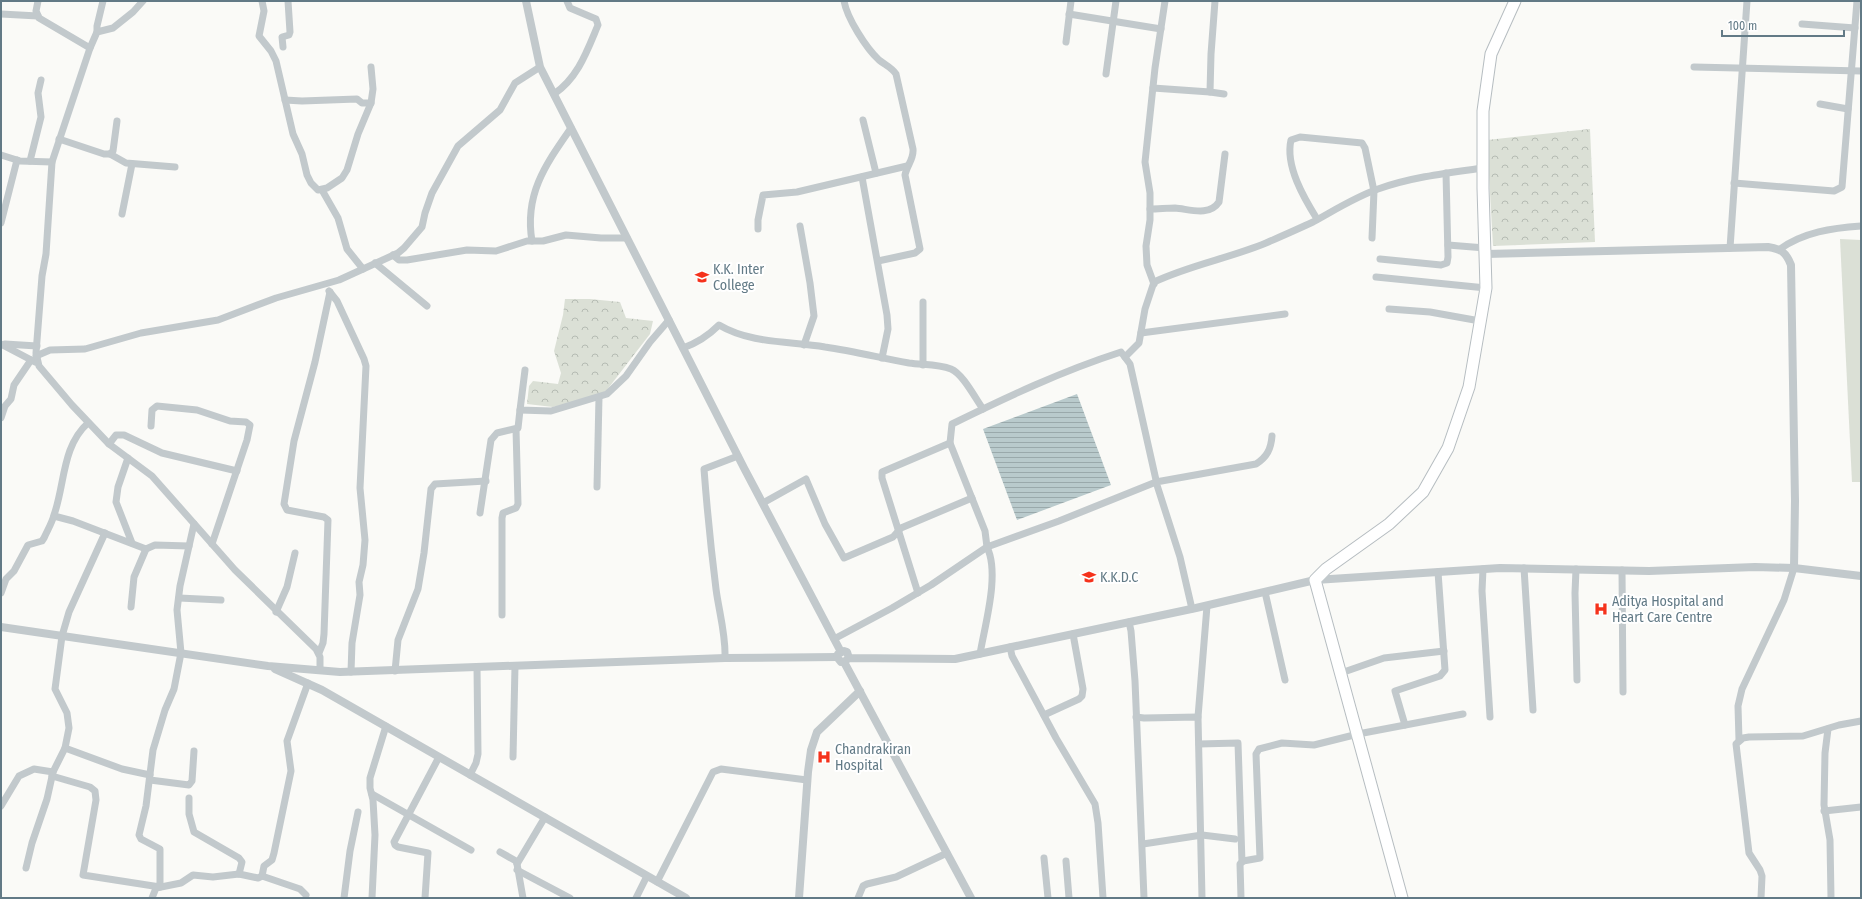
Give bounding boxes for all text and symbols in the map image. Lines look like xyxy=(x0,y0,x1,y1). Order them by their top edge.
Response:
scale bar xyxy=(1722,12,1844,38)
text: 100 m xyxy=(1728,19,1757,33)
place label: K.K. Inter College xyxy=(713,261,764,294)
school or university icon: K.K. Inter College xyxy=(694,269,710,285)
school or university icon: K.K.D.C xyxy=(1081,569,1097,585)
place label: K.K.D.C xyxy=(1100,569,1138,586)
place label: Aditya Hospital and Heart Care Centre xyxy=(1612,593,1724,626)
hospital icon: Aditya Hospital and Heart Care Centre xyxy=(1593,601,1609,617)
place label: Chandrakiran Hospital xyxy=(835,741,911,774)
hospital icon: Chandrakiran Hospital xyxy=(816,749,832,765)

